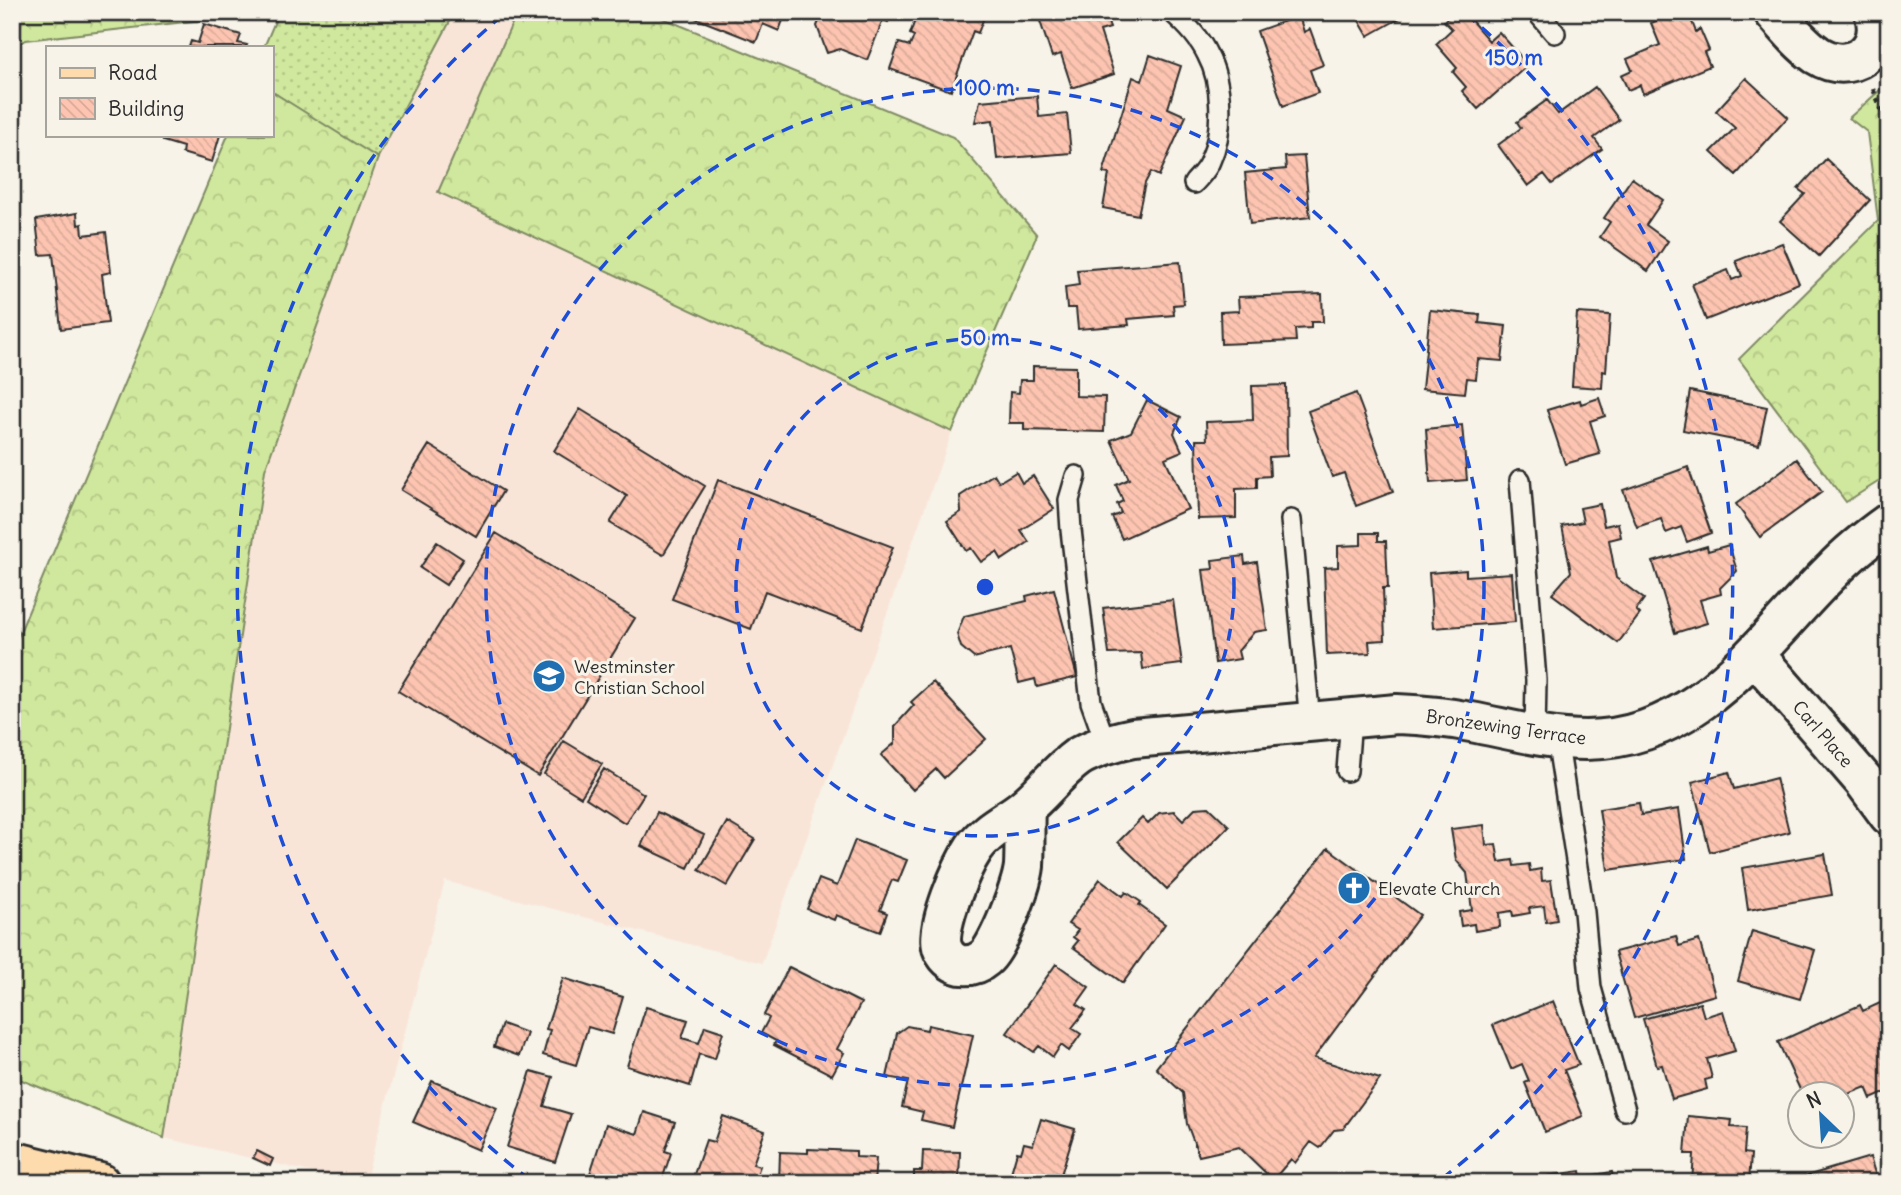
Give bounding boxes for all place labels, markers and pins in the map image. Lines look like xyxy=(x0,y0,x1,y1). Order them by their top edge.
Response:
centre of rings xyxy=(973,575,997,599)
place label: Westminster Christian School xyxy=(574,655,705,699)
school or university icon: Westminster Christian School xyxy=(530,657,568,695)
church icon: Elevate Church xyxy=(1335,869,1373,907)
place label: Elevate Church xyxy=(1378,877,1500,900)

